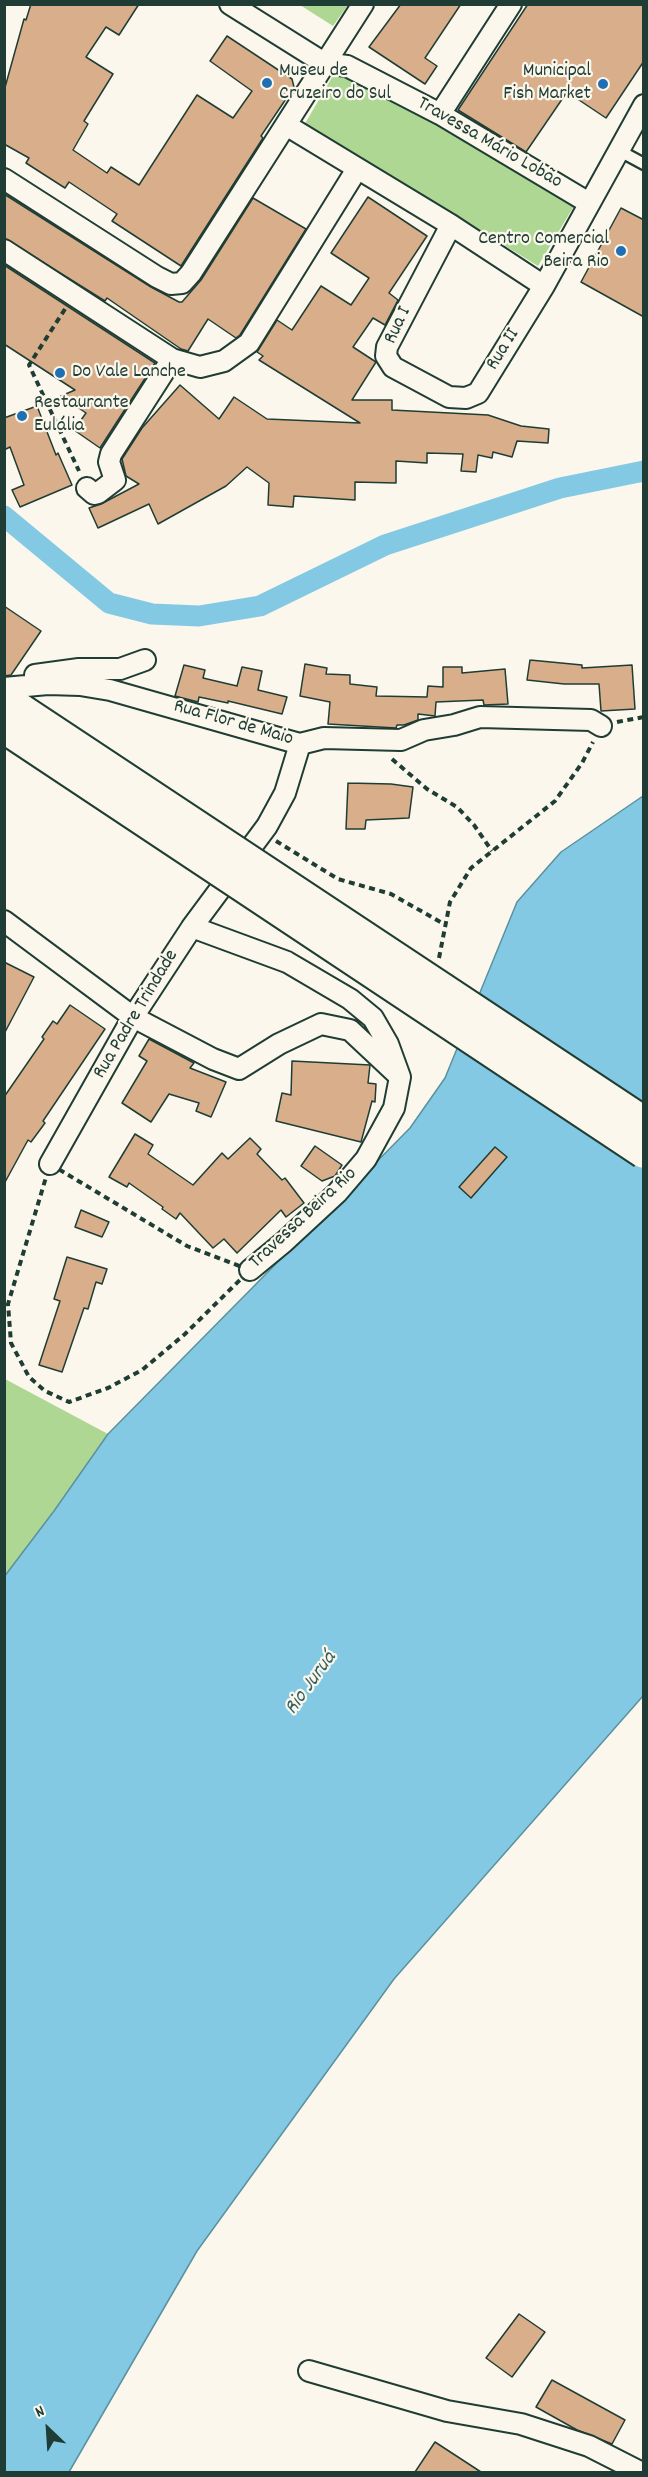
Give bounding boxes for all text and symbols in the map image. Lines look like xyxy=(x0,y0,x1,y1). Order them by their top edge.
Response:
place label: Museu de Cruzeiro do Sul xyxy=(279,60,391,107)
place label: Municipal Fish Market xyxy=(503,60,591,107)
marker: Museu de Cruzeiro do Sul xyxy=(260,76,274,90)
marker: Municipal Fish Market xyxy=(596,77,610,91)
street label: Travessa Mário Lobão xyxy=(412,93,566,195)
place label: Centro Comercial Beira Rio xyxy=(478,228,609,275)
marker: Centro Comercial Beira Rio xyxy=(614,244,628,258)
street label: Rua I xyxy=(380,303,418,349)
street label: Rua II xyxy=(482,325,526,375)
place label: Do Vale Lanche xyxy=(72,361,186,385)
marker: Do Vale Lanche xyxy=(53,366,67,380)
place label: Restaurante Eulália xyxy=(34,392,129,439)
marker: Restaurante Eulália xyxy=(15,409,29,423)
street label: Rua Flor de Maio xyxy=(170,695,296,753)
street label: Rua Padre Trindade xyxy=(89,946,185,1084)
street label: Travessa Beira Rio xyxy=(245,1163,363,1275)
water label: Rio Juruá xyxy=(281,1647,343,1721)
north arrow xyxy=(18,2399,78,2459)
text: N xyxy=(32,2400,49,2424)

